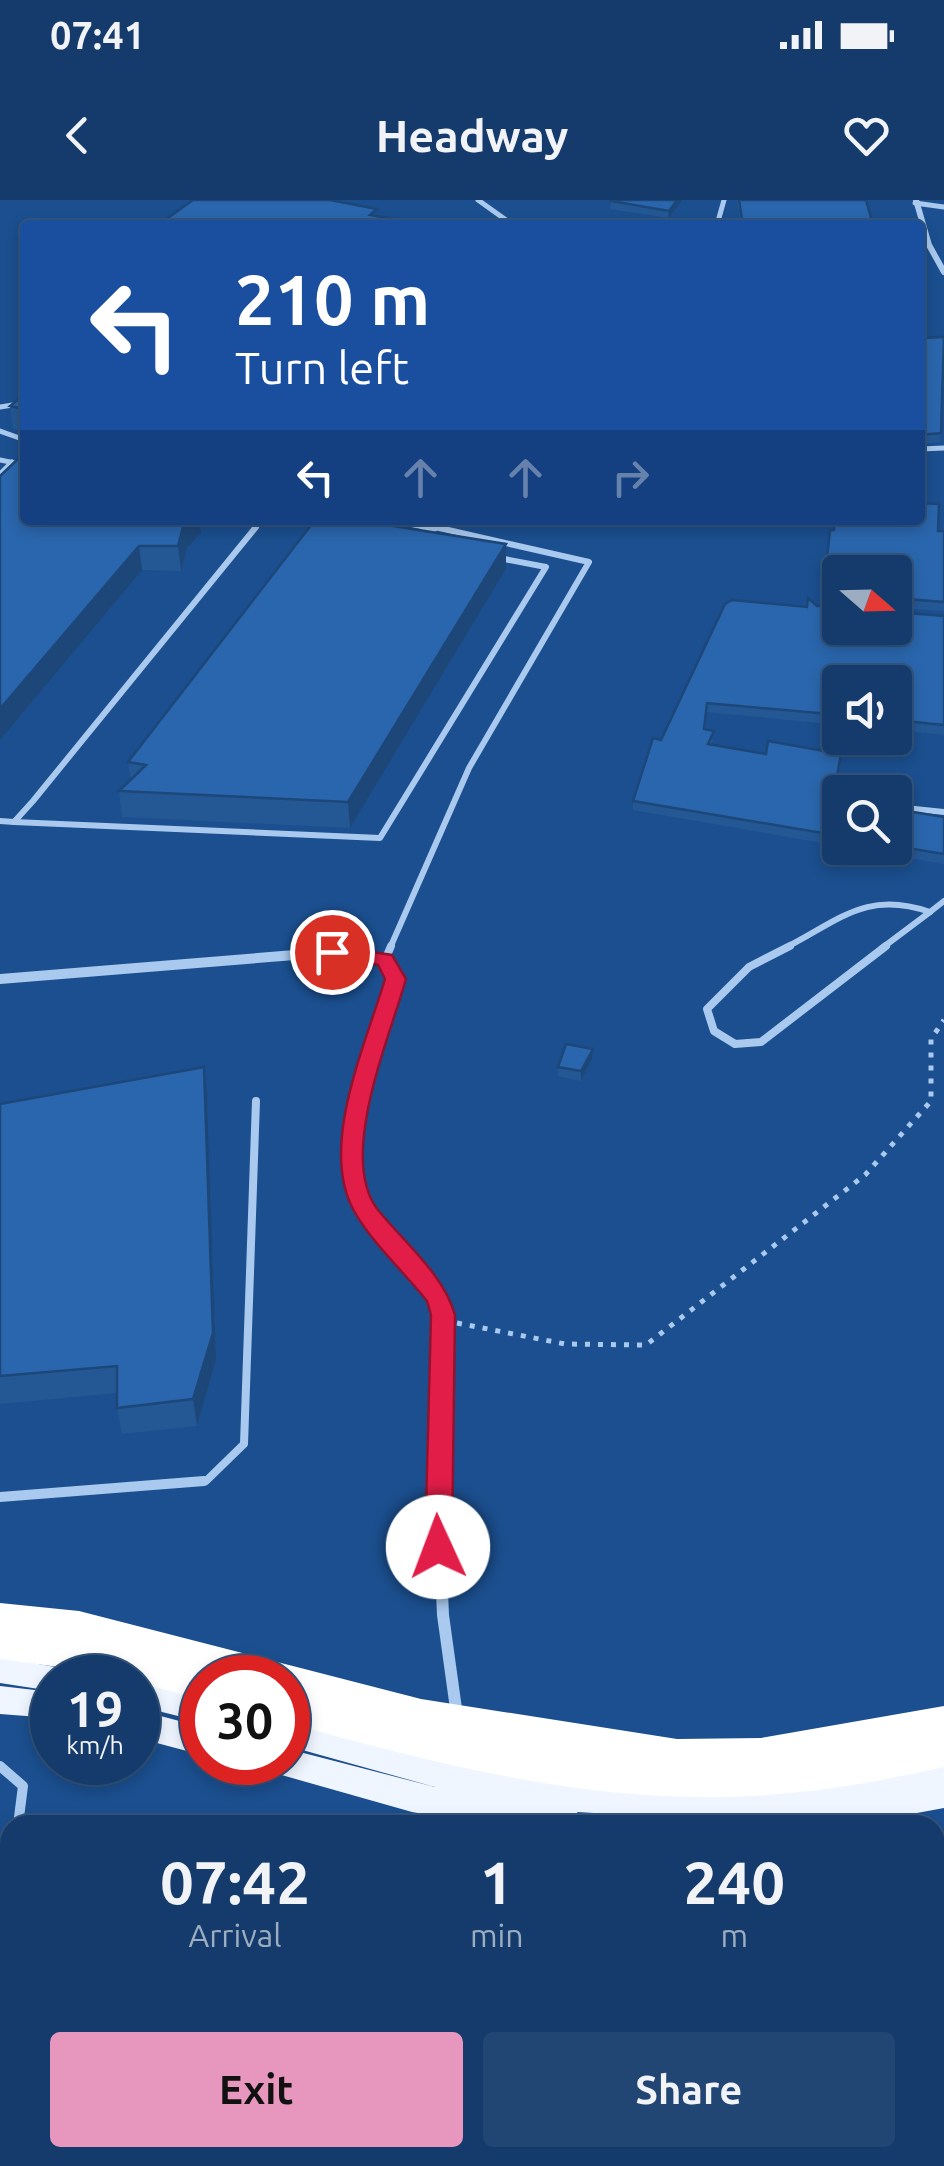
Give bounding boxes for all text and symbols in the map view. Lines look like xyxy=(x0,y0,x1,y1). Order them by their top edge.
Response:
text: 07:41 xyxy=(50,14,145,56)
icon: back xyxy=(50,108,105,163)
icon: heart xyxy=(839,108,894,163)
text: Headway xyxy=(376,110,568,161)
icon: left xyxy=(70,260,200,390)
text: 210 m xyxy=(235,260,430,338)
text: Turn left xyxy=(235,342,409,393)
icon: left xyxy=(288,450,343,505)
icon: ahead xyxy=(393,450,448,505)
icon: ahead xyxy=(498,450,553,505)
icon: right xyxy=(603,450,658,505)
north arrow xyxy=(822,555,912,645)
map controls xyxy=(822,555,912,865)
button: sound xyxy=(822,665,912,755)
button: search xyxy=(822,775,912,865)
pin xyxy=(290,910,375,995)
icon: arrive xyxy=(305,925,360,980)
position arrow xyxy=(386,1495,490,1599)
speed limit sign: 30 xyxy=(180,1655,310,1785)
text: 19 xyxy=(67,1680,123,1736)
text: km/h xyxy=(66,1731,124,1759)
text: 07:42 xyxy=(160,1848,310,1915)
text: 1 xyxy=(480,1848,514,1915)
text: 240 xyxy=(684,1848,785,1915)
text: Arrival xyxy=(188,1917,282,1953)
text: min xyxy=(470,1917,524,1953)
text: m xyxy=(720,1917,748,1953)
button: Exit xyxy=(50,2032,463,2147)
button: Share xyxy=(483,2032,895,2147)

